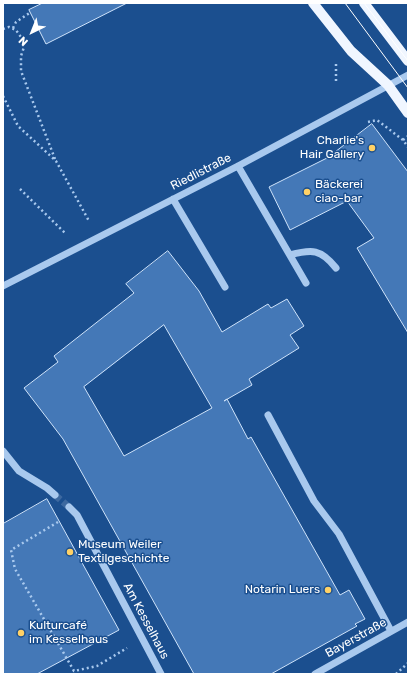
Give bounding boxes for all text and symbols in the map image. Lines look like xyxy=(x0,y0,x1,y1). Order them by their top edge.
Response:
north arrow xyxy=(12,12,52,52)
text: N xyxy=(16,34,31,49)
place label: Charlie's Hair Gallery xyxy=(300,134,364,162)
marker: Charlie's Hair Gallery xyxy=(367,143,377,153)
street label: Riedlistraße xyxy=(168,151,234,193)
place label: Bäckerei ciao-bar xyxy=(315,178,363,206)
marker: Bäckerei ciao-bar xyxy=(302,187,312,197)
place label: Museum Weiler Textilgeschichte xyxy=(78,538,169,566)
marker: Museum Weiler Textilgeschichte xyxy=(65,547,75,557)
street label: Am Kesselhaus xyxy=(120,580,172,662)
place label: Notarin Luers xyxy=(245,583,320,597)
marker: Notarin Luers xyxy=(323,585,333,595)
street label: Bayerstraße xyxy=(323,615,389,661)
place label: Kulturcafé im Kesselhaus xyxy=(29,619,108,647)
marker: Kulturcafé im Kesselhaus xyxy=(16,628,26,638)

